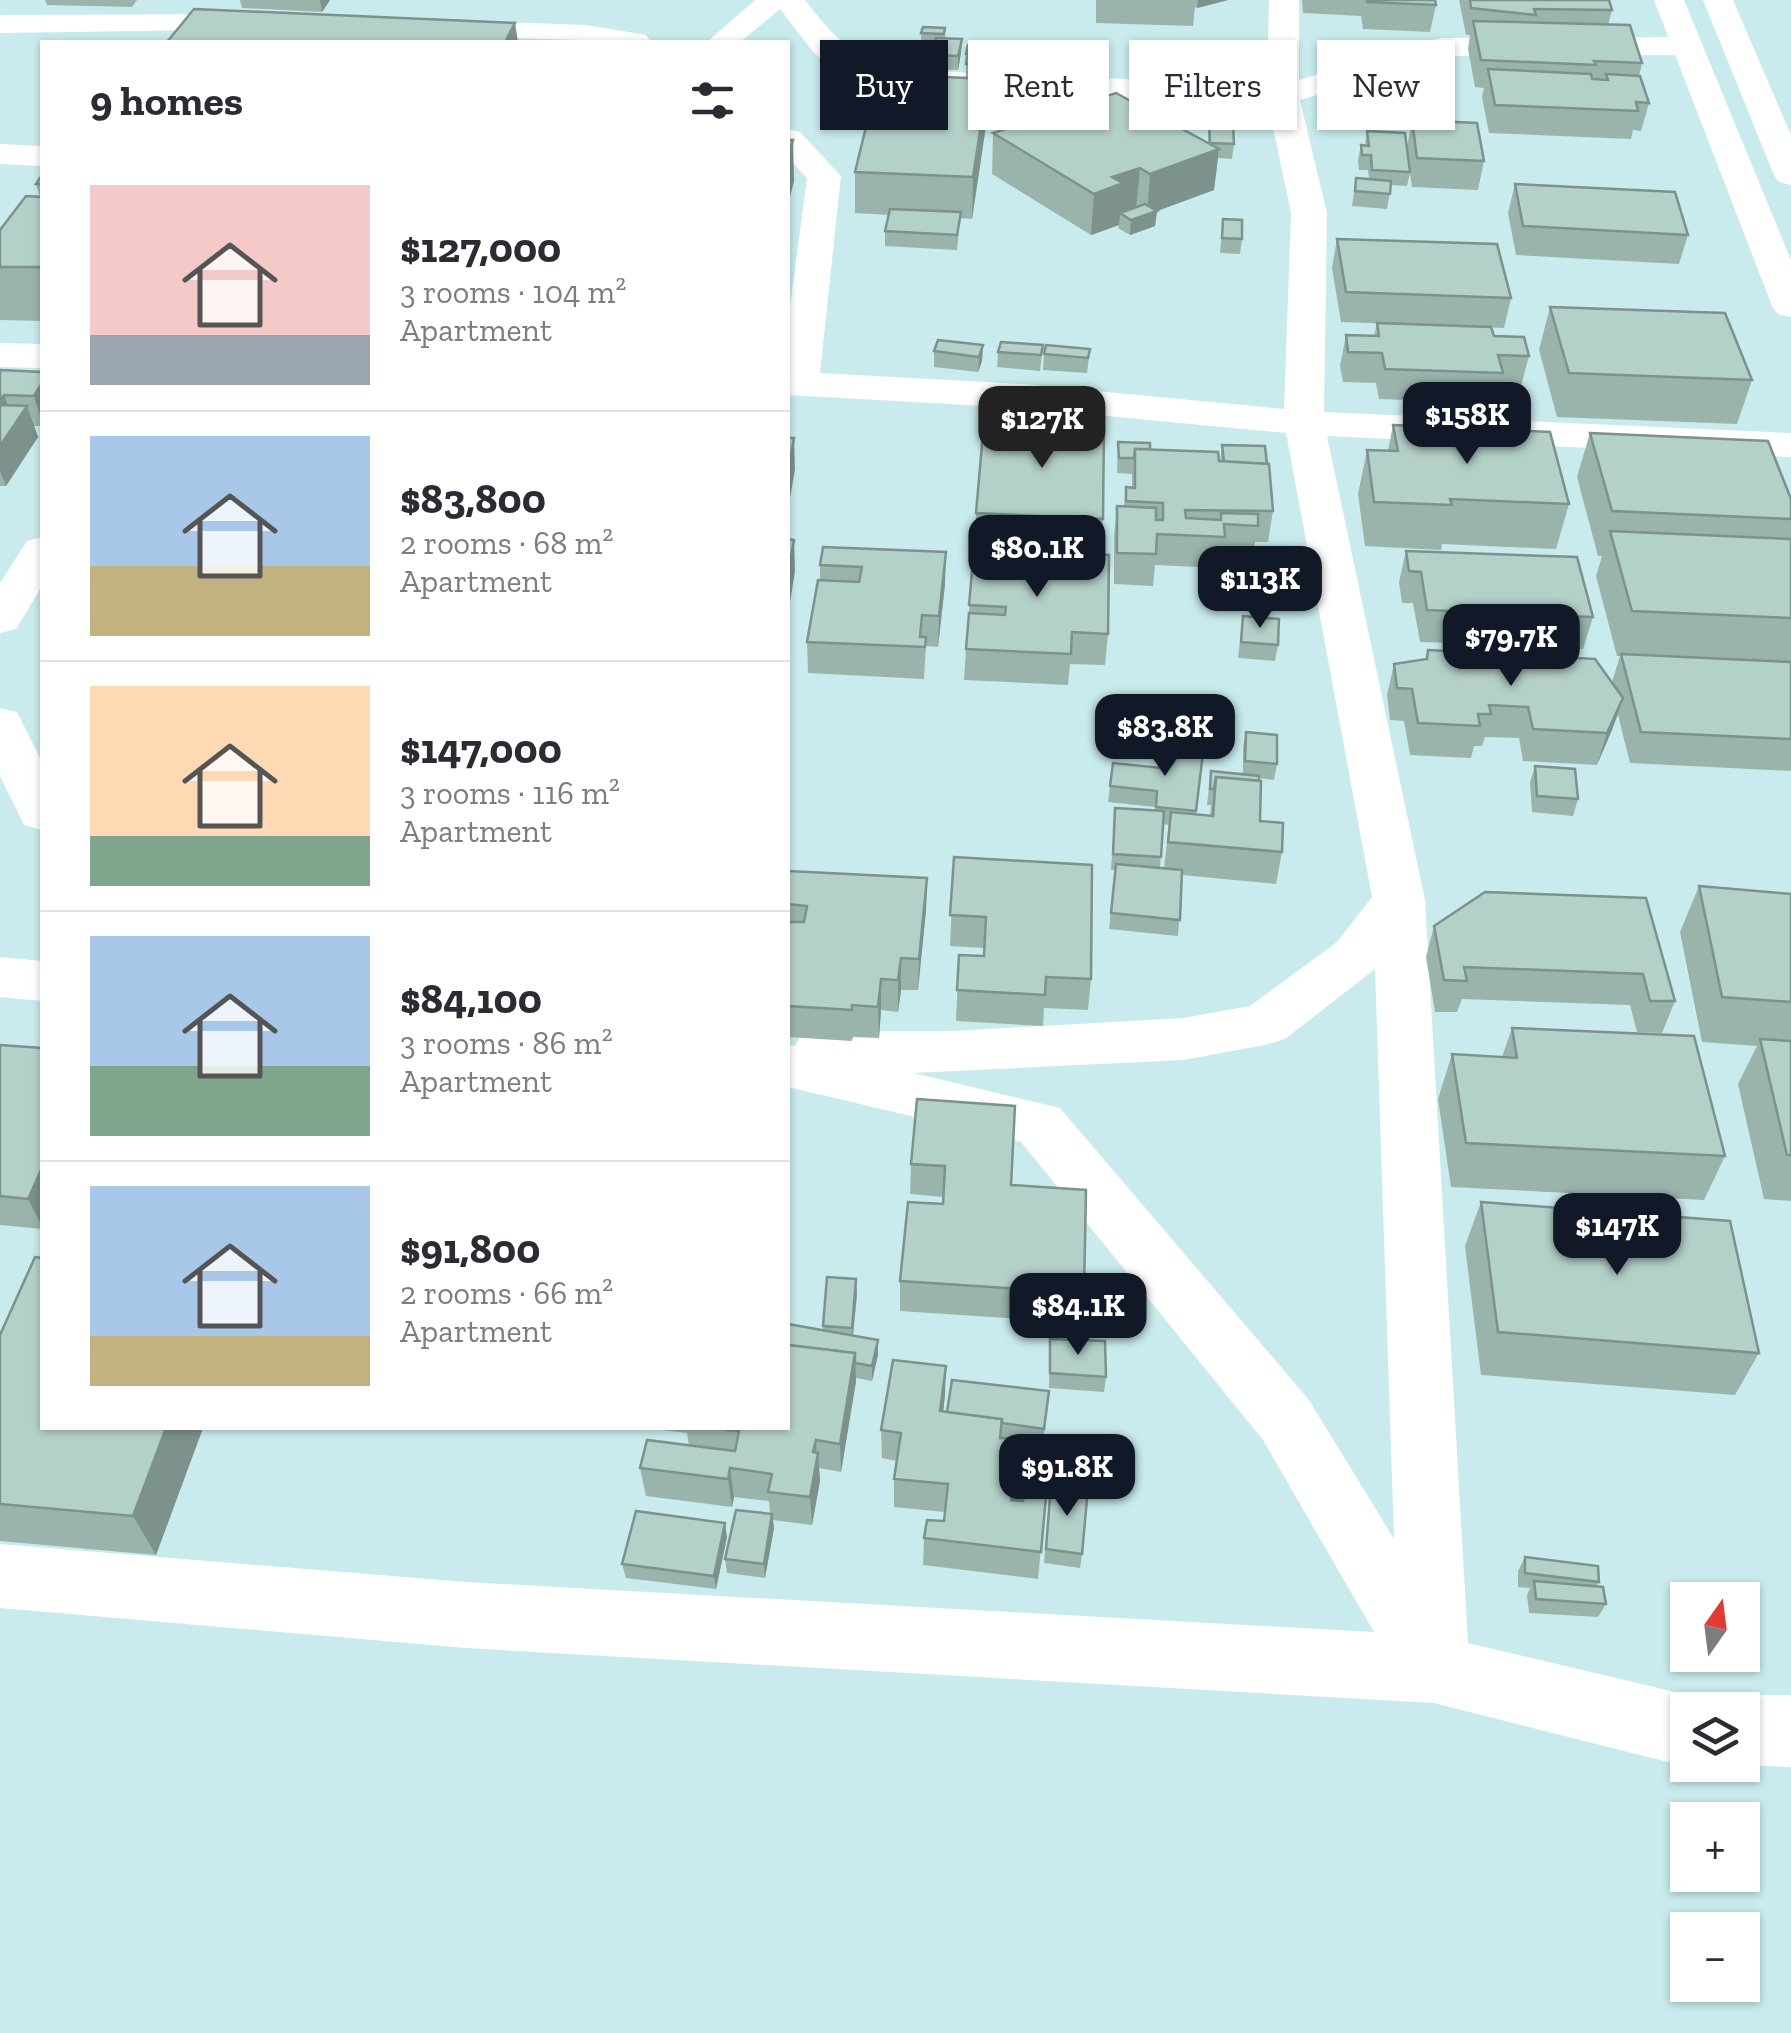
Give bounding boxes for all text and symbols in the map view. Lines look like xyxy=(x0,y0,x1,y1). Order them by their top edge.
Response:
chip: Buy xyxy=(820,40,948,130)
chip: Rent xyxy=(968,40,1109,130)
chip: Filters xyxy=(1129,40,1297,130)
chip: New xyxy=(1317,40,1455,130)
icon: filters xyxy=(685,73,740,128)
text: 9 homes xyxy=(90,75,243,126)
text: $127,000 xyxy=(400,222,561,273)
icon: home xyxy=(170,225,290,345)
text: 3 rooms · 104 m² xyxy=(400,273,626,311)
text: Apartment xyxy=(400,311,552,349)
pin: $158K xyxy=(1397,382,1537,467)
pin: $127K xyxy=(972,386,1112,471)
text: $158K xyxy=(1425,395,1509,433)
text: $127K xyxy=(1000,399,1084,437)
text: $83,800 xyxy=(400,473,546,524)
icon: home xyxy=(170,476,290,596)
pin: $80.1K xyxy=(956,515,1118,600)
text: 2 rooms · 68 m² xyxy=(400,524,613,562)
text: $80.1K xyxy=(990,528,1084,566)
pin: $113K xyxy=(1190,546,1330,631)
text: $113K xyxy=(1220,559,1300,597)
text: Apartment xyxy=(400,562,552,600)
pin: $79.7K xyxy=(1430,604,1592,689)
text: $79.7K xyxy=(1465,617,1557,655)
pin: $83.8K xyxy=(1084,694,1246,779)
text: $83.8K xyxy=(1117,707,1213,745)
text: $147,000 xyxy=(400,723,562,774)
icon: home xyxy=(170,726,290,846)
text: 3 rooms · 116 m² xyxy=(400,774,620,812)
text: Apartment xyxy=(400,812,552,850)
text: $84,100 xyxy=(400,973,542,1024)
icon: home xyxy=(170,976,290,1096)
text: 3 rooms · 86 m² xyxy=(400,1024,613,1062)
text: Apartment xyxy=(400,1062,552,1100)
pin: $147K xyxy=(1547,1193,1687,1278)
text: $147K xyxy=(1575,1206,1659,1244)
text: $91,800 xyxy=(400,1223,540,1274)
icon: home xyxy=(170,1226,290,1346)
pin: $84.1K xyxy=(997,1273,1159,1358)
text: 2 rooms · 66 m² xyxy=(400,1274,613,1312)
text: $84.1K xyxy=(1032,1286,1125,1324)
text: Apartment xyxy=(400,1312,552,1350)
pin: $91.8K xyxy=(986,1434,1148,1519)
text: $91.8K xyxy=(1021,1447,1113,1485)
north arrow xyxy=(1670,1582,1760,1672)
map controls xyxy=(1670,1582,1760,2002)
button: layers xyxy=(1670,1692,1760,1782)
button: + xyxy=(1670,1802,1760,1892)
button: − xyxy=(1670,1912,1760,2002)

